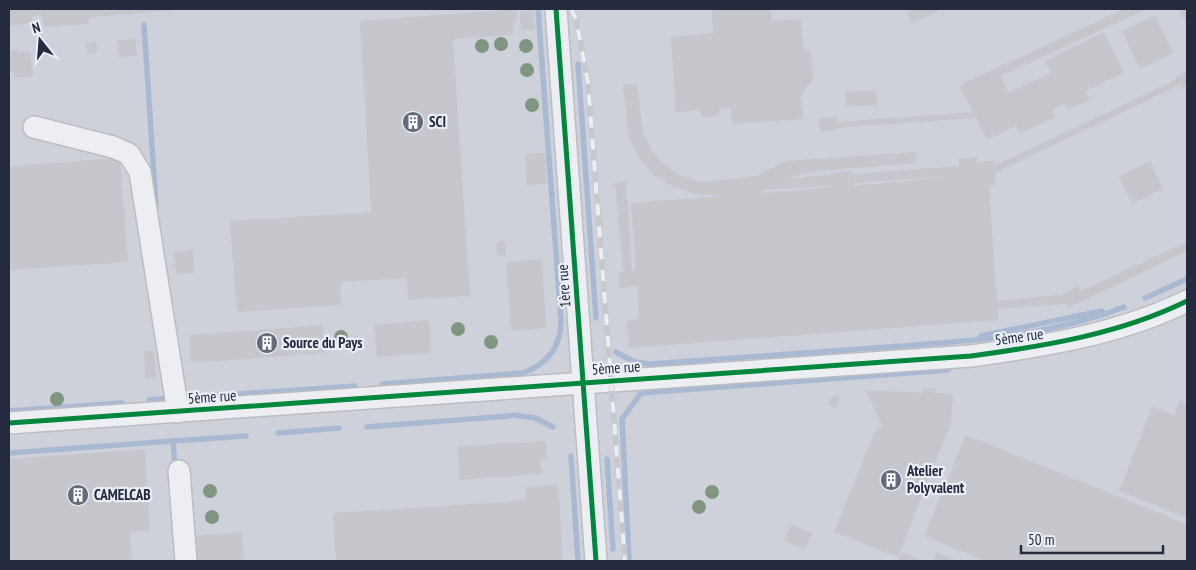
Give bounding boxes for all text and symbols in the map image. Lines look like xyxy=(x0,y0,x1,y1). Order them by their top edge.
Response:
north arrow xyxy=(15,15,65,65)
text: N xyxy=(30,18,42,37)
building icon: SCI xyxy=(401,110,425,134)
place label: SCI xyxy=(429,112,446,131)
street label: 1ère rue xyxy=(553,264,574,308)
street label: 5ème rue xyxy=(993,324,1044,349)
building icon: Source du Pays xyxy=(255,331,279,355)
place label: Source du Pays xyxy=(283,333,363,352)
street label: 5ème rue xyxy=(591,356,641,379)
street label: 5ème rue xyxy=(187,385,237,408)
place label: Atelier Polyvalent xyxy=(906,461,965,497)
building icon: Atelier Polyvalent xyxy=(879,468,903,492)
building icon: CAMELCAB xyxy=(66,483,90,507)
place label: CAMELCAB xyxy=(94,485,151,504)
scale bar xyxy=(1021,522,1164,554)
text: 50 m xyxy=(1028,530,1054,549)

